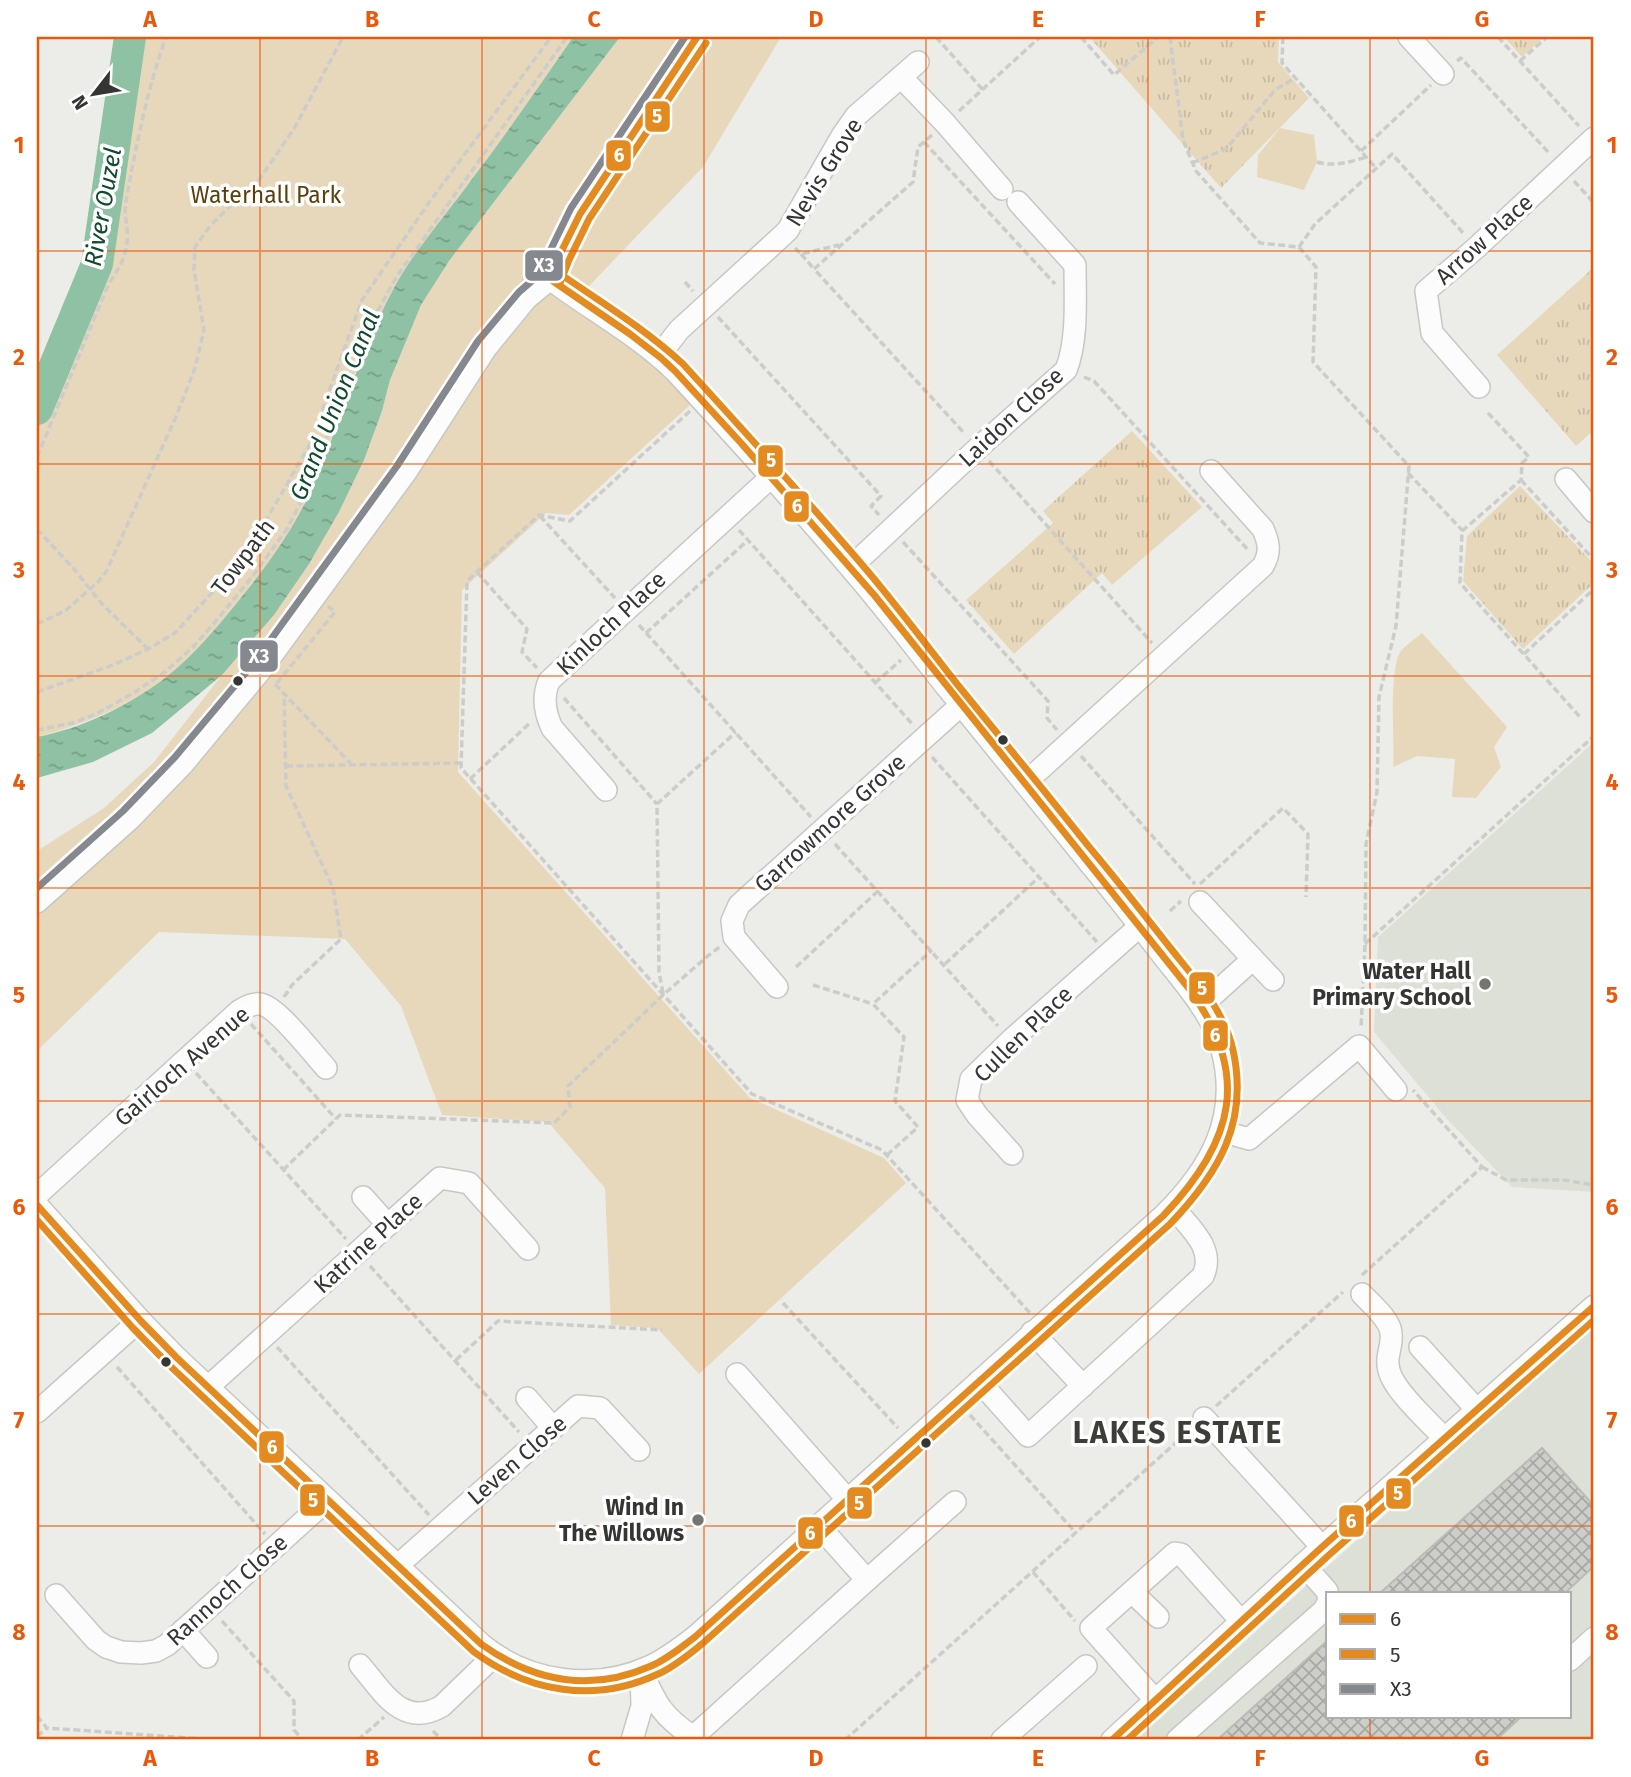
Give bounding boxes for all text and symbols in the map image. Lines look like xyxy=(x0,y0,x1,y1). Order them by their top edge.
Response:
text: A xyxy=(142,5,157,33)
text: B xyxy=(365,5,379,33)
text: C xyxy=(587,5,601,33)
text: D xyxy=(809,5,824,33)
text: E xyxy=(1032,5,1044,33)
text: F xyxy=(1254,5,1266,33)
text: G xyxy=(1475,5,1489,33)
north arrow xyxy=(60,60,130,130)
text: N xyxy=(67,91,93,114)
line badge: 5 xyxy=(644,100,671,133)
text: 5 xyxy=(652,105,662,128)
street label: Nevis Grove xyxy=(780,113,868,231)
text: 1 xyxy=(14,131,24,159)
text: 1 xyxy=(1607,131,1617,159)
line badge: 6 xyxy=(605,139,632,172)
text: 6 xyxy=(614,144,625,167)
water label: River Ouzel xyxy=(79,145,127,269)
park label: Waterhall Park xyxy=(191,181,342,209)
street label: Arrow Place xyxy=(1429,188,1539,290)
line badge: X3 xyxy=(524,249,564,282)
text: X3 xyxy=(533,254,555,277)
water label: Grand Union Canal xyxy=(284,306,386,504)
text: 2 xyxy=(13,343,25,371)
text: 2 xyxy=(1606,343,1618,371)
street label: Laidon Close xyxy=(953,361,1069,473)
line badge: 5 xyxy=(757,444,784,478)
text: 5 xyxy=(766,449,776,472)
line badge: 6 xyxy=(783,490,810,523)
text: 6 xyxy=(792,495,803,518)
street label: Towpath xyxy=(205,513,281,601)
text: 3 xyxy=(12,556,25,584)
text: 3 xyxy=(1605,556,1618,584)
street label: Kinloch Place xyxy=(550,565,672,681)
line badge: X3 xyxy=(239,639,279,673)
text: X3 xyxy=(248,645,270,668)
unlabelled marker xyxy=(231,674,245,688)
unlabelled marker xyxy=(996,733,1010,747)
street label: Garrowmore Grove xyxy=(749,748,911,898)
text: 4 xyxy=(13,768,26,796)
text: 4 xyxy=(1606,768,1619,796)
place label: Water Hall Primary School xyxy=(1312,957,1471,1011)
line badge: 5 xyxy=(1188,971,1216,1005)
marker: Water Hall Primary School xyxy=(1477,976,1493,992)
text: 5 xyxy=(1197,977,1207,1000)
street label: Cullen Place xyxy=(968,980,1078,1088)
text: 5 xyxy=(13,981,25,1009)
text: 5 xyxy=(1606,981,1618,1009)
street label: Gairloch Avenue xyxy=(109,1000,255,1132)
line badge: 6 xyxy=(1202,1019,1229,1052)
text: 6 xyxy=(1210,1024,1221,1047)
street label: Katrine Place xyxy=(308,1187,428,1299)
text: 6 xyxy=(13,1193,26,1221)
text: 6 xyxy=(1606,1193,1619,1221)
unlabelled marker xyxy=(159,1355,173,1369)
text: 7 xyxy=(14,1406,25,1434)
text: 7 xyxy=(1607,1406,1618,1434)
street label: Leven Close xyxy=(462,1409,572,1511)
district label: LAKES ESTATE xyxy=(1073,1415,1283,1451)
line badge: 6 xyxy=(258,1430,285,1464)
text: 6 xyxy=(267,1436,278,1459)
unlabelled marker xyxy=(919,1436,933,1450)
line badge: 5 xyxy=(1385,1477,1412,1510)
text: 5 xyxy=(1393,1482,1403,1505)
line badge: 5 xyxy=(299,1483,326,1517)
line badge: 5 xyxy=(846,1486,873,1520)
text: 5 xyxy=(308,1489,318,1512)
text: 5 xyxy=(854,1492,864,1515)
place label: Wind In The Willows xyxy=(559,1493,684,1547)
line badge: 6 xyxy=(1338,1504,1365,1538)
text: 6 xyxy=(1346,1510,1357,1533)
marker: Wind In The Willows xyxy=(690,1512,706,1528)
line badge: 6 xyxy=(797,1516,824,1550)
text: 6 xyxy=(805,1522,816,1545)
street label: Rannoch Close xyxy=(161,1528,293,1652)
legend xyxy=(1326,1592,1572,1718)
text: 6 xyxy=(1390,1606,1401,1632)
text: 8 xyxy=(12,1618,26,1646)
text: 8 xyxy=(1605,1618,1619,1646)
text: 5 xyxy=(1390,1642,1401,1668)
text: X3 xyxy=(1390,1676,1412,1702)
text: A xyxy=(142,1744,157,1772)
text: B xyxy=(365,1744,379,1772)
text: C xyxy=(587,1744,601,1772)
text: D xyxy=(809,1744,824,1772)
text: E xyxy=(1032,1744,1044,1772)
text: F xyxy=(1254,1744,1266,1772)
text: G xyxy=(1475,1744,1489,1772)

